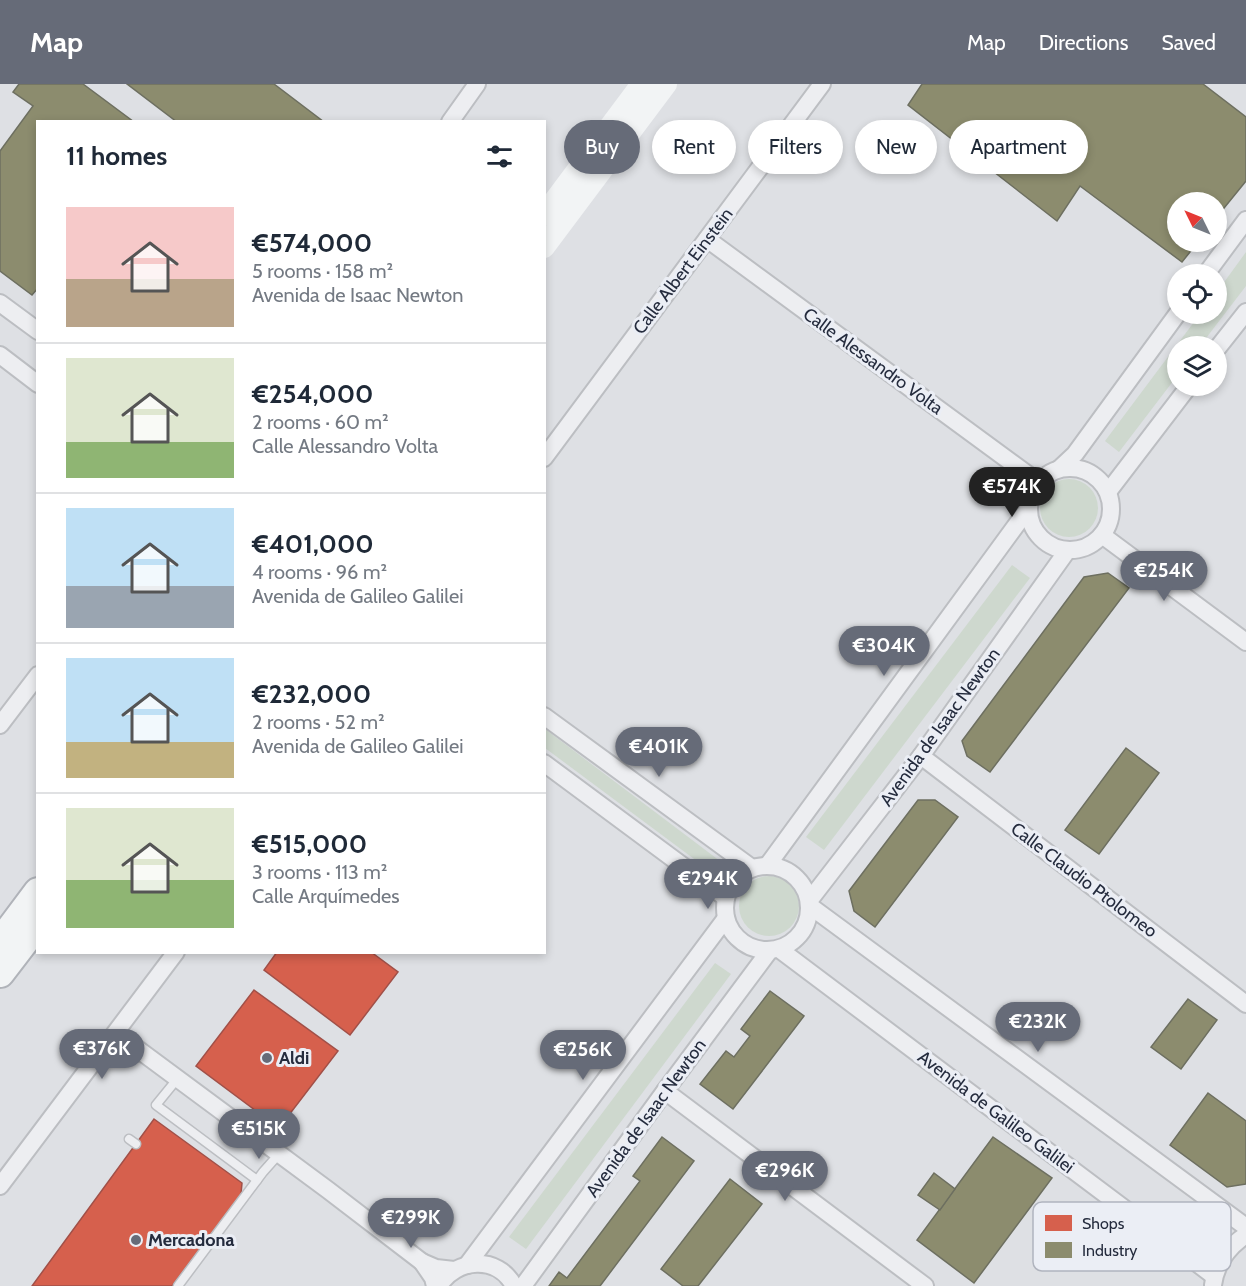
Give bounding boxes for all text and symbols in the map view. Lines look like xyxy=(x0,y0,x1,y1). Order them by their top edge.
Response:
text: Map xyxy=(30,25,83,59)
text: Map xyxy=(967,30,1006,55)
text: Directions xyxy=(1039,30,1128,55)
text: Saved xyxy=(1161,30,1216,55)
chip: Buy xyxy=(564,120,640,174)
chip: Rent xyxy=(652,120,736,174)
chip: Filters xyxy=(748,120,843,174)
chip: New xyxy=(855,120,937,174)
chip: Apartment xyxy=(949,120,1088,174)
text: 11 homes xyxy=(66,140,167,172)
icon: filters xyxy=(483,140,516,173)
north arrow xyxy=(1167,192,1227,252)
map controls xyxy=(1167,192,1227,396)
street label: Calle Albert Einstein xyxy=(628,204,738,338)
text: €574,000 xyxy=(252,227,372,259)
icon: home xyxy=(114,231,186,303)
text: 5 rooms · 158 m² xyxy=(252,259,393,283)
button: locate xyxy=(1167,264,1227,324)
text: Avenida de Isaac Newton xyxy=(252,283,463,307)
street label: Calle Alessandro Volta xyxy=(799,303,947,419)
button: layers xyxy=(1167,336,1227,396)
text: €254,000 xyxy=(252,378,373,410)
icon: home xyxy=(114,382,186,454)
text: 2 rooms · 60 m² xyxy=(252,410,389,434)
text: Calle Alessandro Volta xyxy=(252,434,438,458)
pin: €574K xyxy=(970,467,1054,518)
text: €574K xyxy=(983,474,1041,498)
text: €401,000 xyxy=(252,528,374,560)
icon: home xyxy=(114,532,186,604)
pin: €254K xyxy=(1122,551,1206,602)
text: €254K xyxy=(1134,558,1194,582)
text: 4 rooms · 96 m² xyxy=(252,560,387,584)
text: Avenida de Galileo Galilei xyxy=(252,584,463,608)
pin: €304K xyxy=(842,626,926,677)
text: €304K xyxy=(853,633,915,657)
street label: Avenida de Isaac Newton xyxy=(875,644,1005,810)
text: €232,000 xyxy=(252,678,371,710)
icon: home xyxy=(114,682,186,754)
text: 2 rooms · 52 m² xyxy=(252,710,385,734)
pin: €401K xyxy=(617,727,701,778)
text: Avenida de Galileo Galilei xyxy=(252,734,463,758)
text: €401K xyxy=(629,734,689,758)
street label: Calle Claudio Ptolomeo xyxy=(1006,818,1162,942)
text: €515,000 xyxy=(252,828,367,860)
icon: home xyxy=(114,832,186,904)
pin: €294K xyxy=(666,859,750,910)
text: 3 rooms · 113 m² xyxy=(252,860,388,884)
text: €294K xyxy=(678,866,738,890)
text: Calle Arquímedes xyxy=(252,884,400,908)
pin: €232K xyxy=(996,1002,1080,1053)
text: €232K xyxy=(1009,1009,1067,1033)
pin: €376K xyxy=(60,1029,144,1080)
pin: €256K xyxy=(541,1030,625,1081)
street label: Avenida de Isaac Newton xyxy=(581,1035,711,1201)
text: €376K xyxy=(73,1036,131,1060)
text: €256K xyxy=(554,1037,612,1061)
street label: Avenida de Galileo Galilei xyxy=(913,1046,1079,1178)
place label: Aldi xyxy=(279,1047,309,1069)
marker: Aldi xyxy=(260,1051,274,1065)
pin: €515K xyxy=(217,1109,301,1160)
text: €515K xyxy=(232,1116,286,1140)
pin: €296K xyxy=(743,1151,827,1202)
text: €296K xyxy=(756,1158,814,1182)
pin: €299K xyxy=(369,1198,453,1249)
legend xyxy=(1033,1202,1231,1271)
text: €299K xyxy=(382,1205,440,1229)
text: Shops xyxy=(1082,1214,1125,1233)
place label: Mercadona xyxy=(148,1229,234,1251)
marker: Mercadona xyxy=(129,1233,143,1247)
text: Industry xyxy=(1082,1241,1137,1260)

